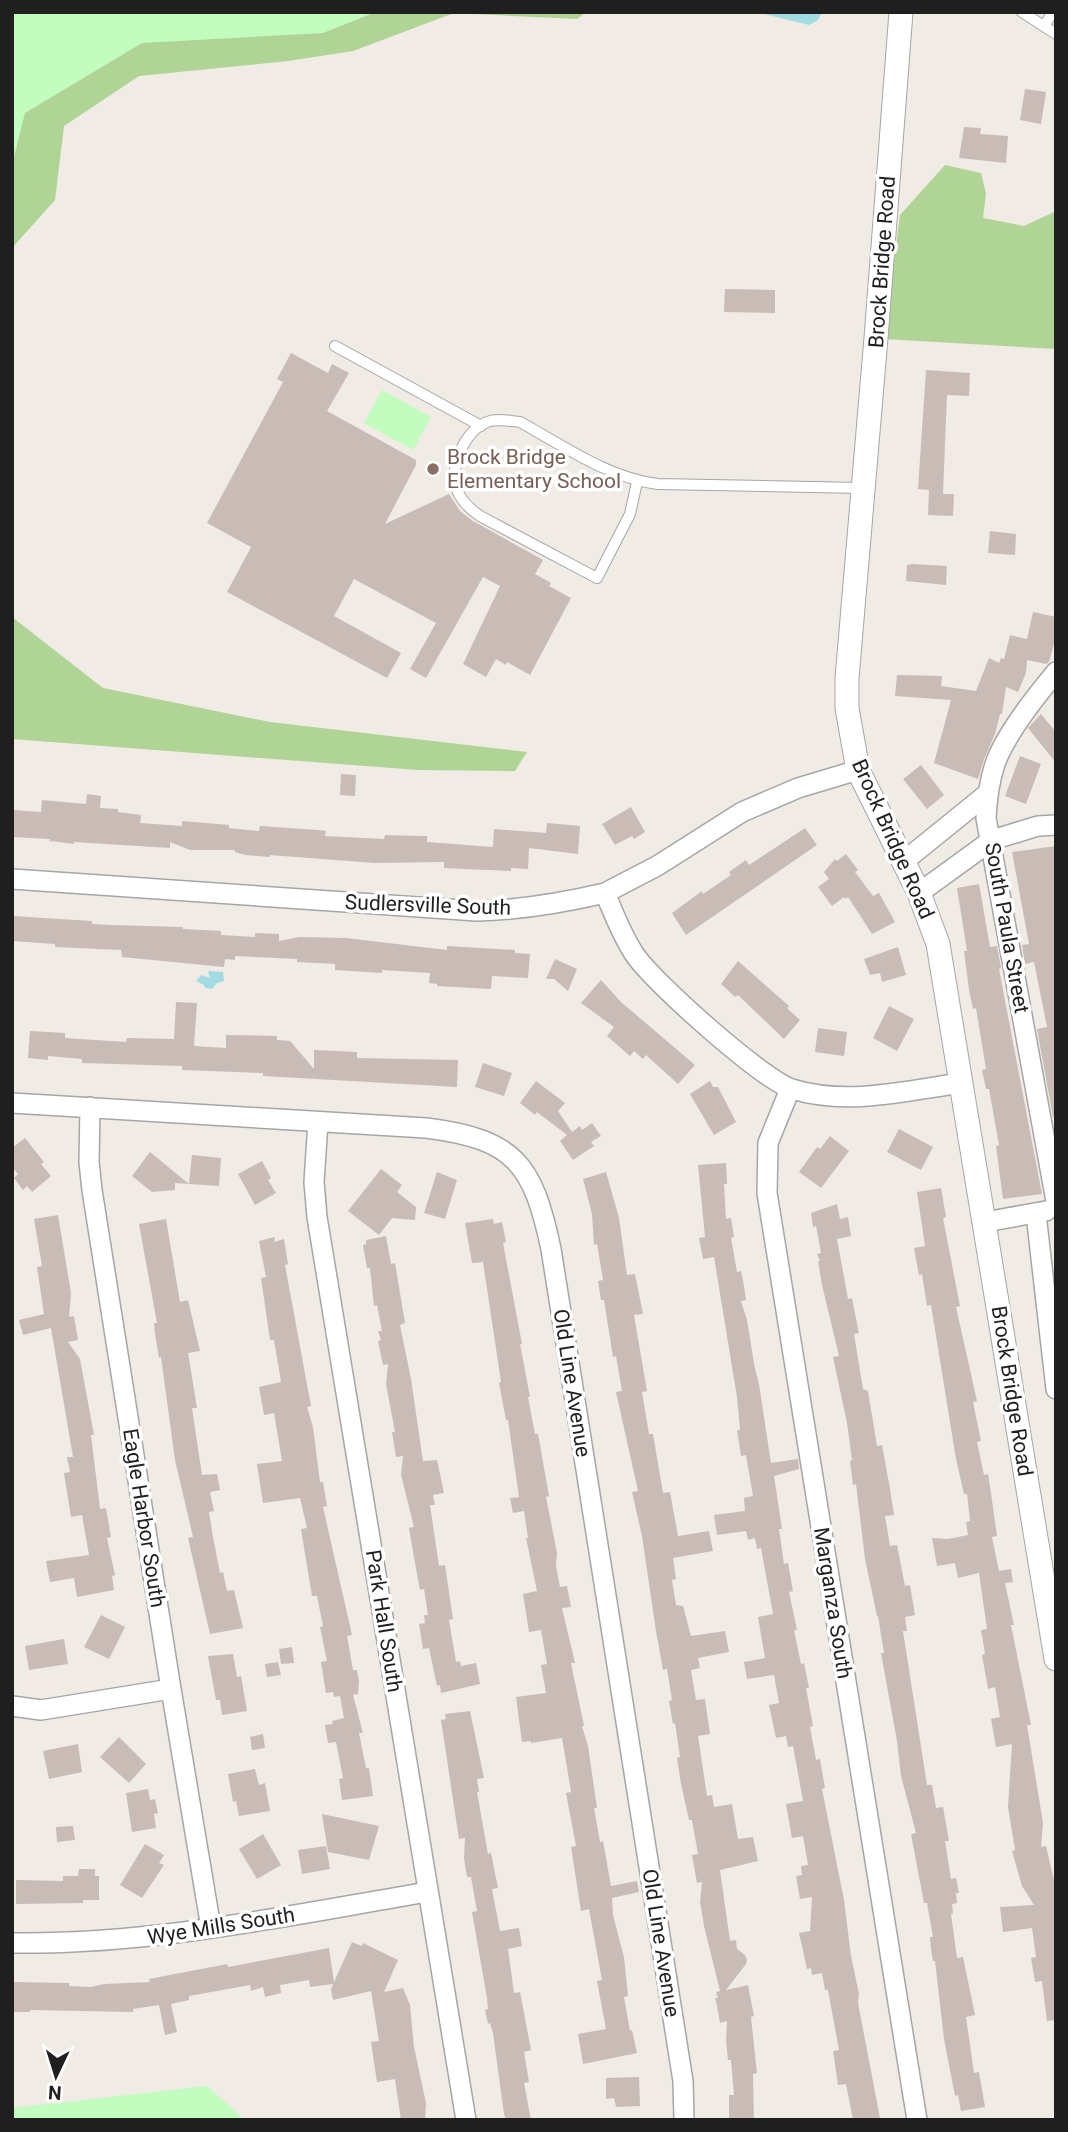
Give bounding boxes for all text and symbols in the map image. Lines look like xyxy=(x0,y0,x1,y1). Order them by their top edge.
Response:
street label: Brock Bridge Road xyxy=(864,175,900,349)
place label: Brock Bridge Elementary School xyxy=(447,445,621,493)
marker: Brock Bridge Elementary School xyxy=(425,461,441,477)
street label: Brock Bridge Road xyxy=(847,755,939,923)
street label: South Paula Street xyxy=(980,841,1034,1015)
street label: Sudlersville South xyxy=(344,890,512,920)
street label: Brock Bridge Road xyxy=(987,1304,1037,1478)
street label: Old Line Avenue xyxy=(548,1307,596,1459)
street label: Eagle Harbor South xyxy=(118,1427,170,1609)
street label: Marganza South xyxy=(809,1526,857,1680)
street label: Park Hall South xyxy=(361,1548,407,1694)
street label: Old Line Avenue xyxy=(637,1867,685,2019)
street label: Wye Mills South xyxy=(146,1902,296,1950)
north arrow xyxy=(21,2041,91,2111)
text: N xyxy=(47,2081,62,2104)

